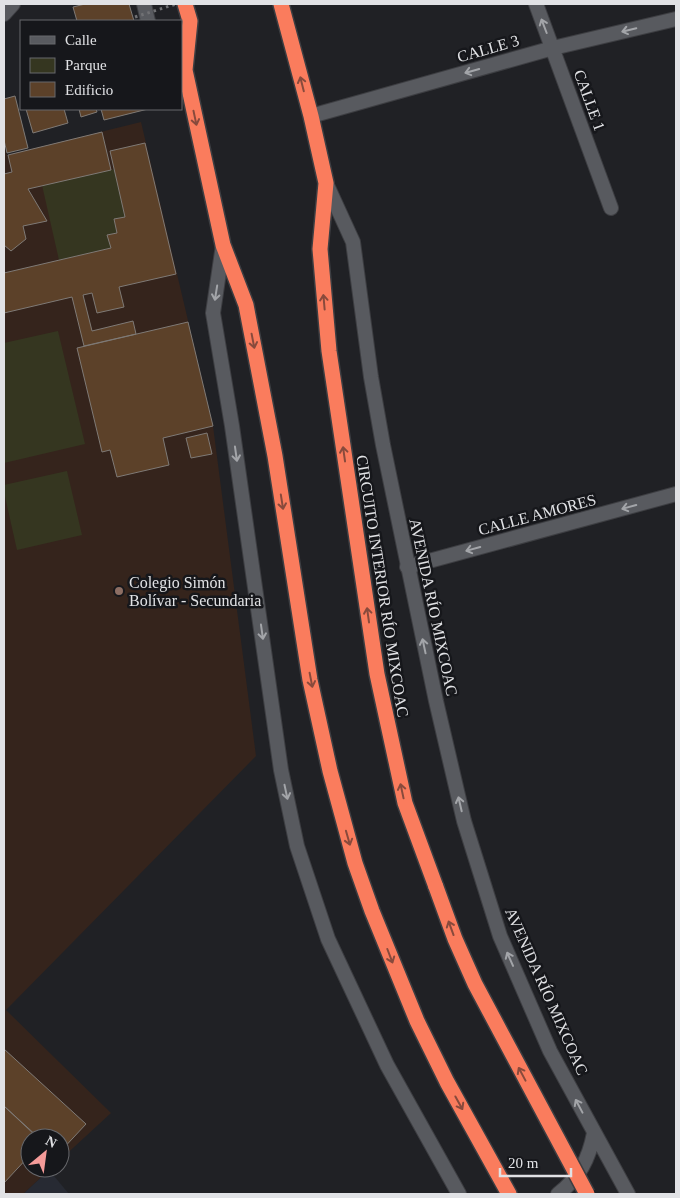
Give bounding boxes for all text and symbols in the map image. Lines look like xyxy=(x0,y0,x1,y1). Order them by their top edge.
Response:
one-way arrow xyxy=(539,18,548,34)
legend xyxy=(20,20,182,110)
one-way arrow xyxy=(621,26,637,35)
text: Calle xyxy=(65,32,97,48)
street label: CALLE 3 xyxy=(455,32,521,65)
text: Parque xyxy=(65,57,107,73)
one-way arrow xyxy=(464,66,480,76)
street label: CALLE 1 xyxy=(571,67,608,133)
one-way arrow xyxy=(297,77,307,93)
text: Edificio xyxy=(65,82,113,98)
one-way arrow xyxy=(191,109,200,125)
one-way arrow xyxy=(210,285,220,301)
one-way arrow xyxy=(320,294,329,310)
one-way arrow xyxy=(249,333,258,349)
one-way arrow xyxy=(231,445,241,461)
one-way arrow xyxy=(339,446,349,462)
street label: CIRCUITO INTERIOR RÍO MIXCOAC xyxy=(353,454,413,718)
street label: CALLE AMORES xyxy=(476,491,598,538)
one-way arrow xyxy=(278,494,288,510)
one-way arrow xyxy=(622,502,638,512)
street label: AVENIDA RÍO MIXCOAC xyxy=(406,517,462,697)
one-way arrow xyxy=(465,545,481,555)
place label: Colegio Simón Bolívar - Secundaria xyxy=(129,574,261,609)
marker: Colegio Simón Bolívar - Secundaria xyxy=(113,585,125,597)
one-way arrow xyxy=(363,607,373,623)
one-way arrow xyxy=(257,623,267,639)
one-way arrow xyxy=(419,638,428,654)
one-way arrow xyxy=(306,672,316,688)
one-way arrow xyxy=(282,784,291,800)
one-way arrow xyxy=(397,784,406,800)
one-way arrow xyxy=(455,797,464,813)
one-way arrow xyxy=(344,830,354,846)
street label: AVENIDA RÍO MIXCOAC xyxy=(502,905,592,1077)
one-way arrow xyxy=(446,921,455,937)
one-way arrow xyxy=(386,948,395,963)
one-way arrow xyxy=(504,952,514,967)
one-way arrow xyxy=(517,1067,527,1082)
one-way arrow xyxy=(455,1095,464,1110)
one-way arrow xyxy=(574,1099,583,1114)
north arrow xyxy=(20,1128,70,1178)
text: N xyxy=(43,1133,59,1151)
scale bar xyxy=(500,1146,571,1178)
text: 20 m xyxy=(508,1155,539,1171)

